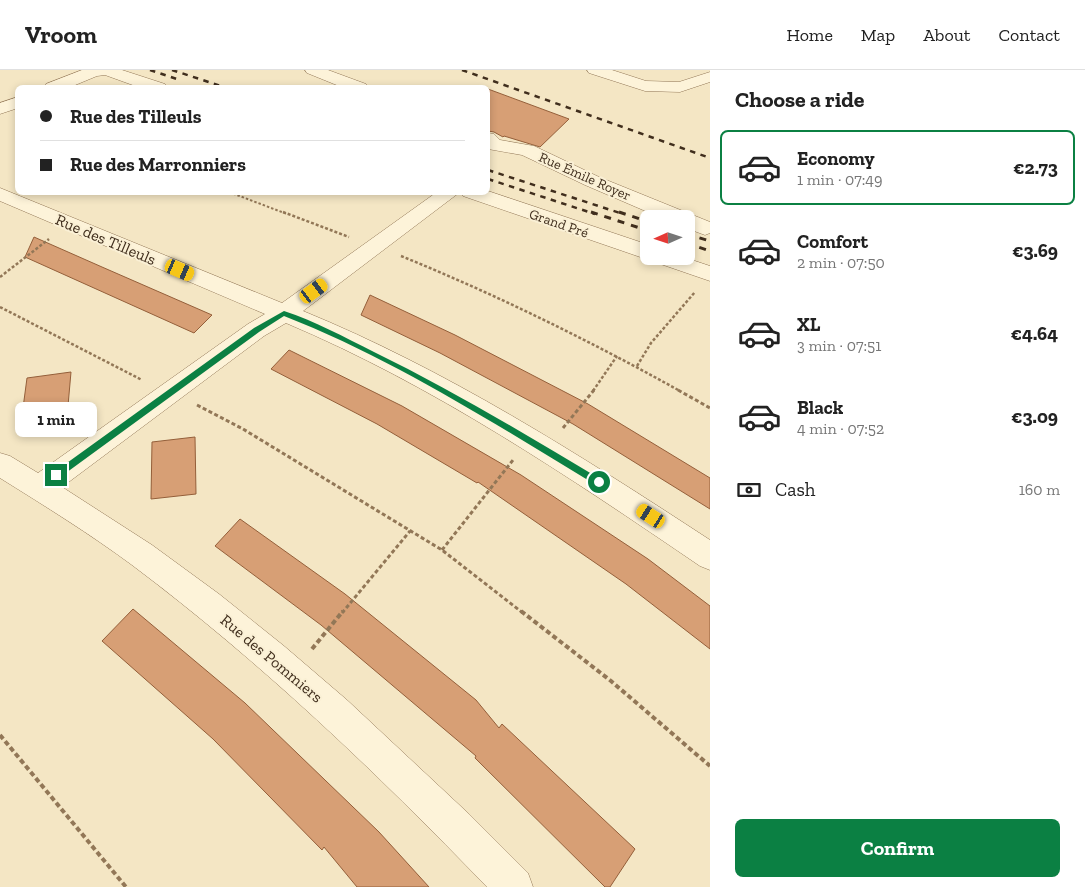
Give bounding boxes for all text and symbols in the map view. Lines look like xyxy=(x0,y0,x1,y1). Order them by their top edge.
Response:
text: Vroom xyxy=(25,20,97,49)
text: Home xyxy=(786,24,833,46)
text: Map xyxy=(861,24,895,46)
text: About xyxy=(923,24,970,46)
text: Contact xyxy=(998,24,1060,46)
text: Choose a ride xyxy=(735,86,865,113)
text: Rue des Tilleuls xyxy=(70,105,201,128)
icon: car xyxy=(737,145,782,190)
text: Economy xyxy=(797,147,875,170)
street label: Rue Émile Royer xyxy=(536,149,634,204)
text: Rue des Marronniers xyxy=(70,153,246,176)
text: €2.73 xyxy=(1013,156,1058,179)
text: 1 min · 07:49 xyxy=(797,170,882,189)
street label: Grand Pré xyxy=(527,205,591,242)
street label: Rue des Tilleuls xyxy=(53,210,159,269)
north arrow xyxy=(640,210,695,265)
map controls xyxy=(640,210,695,265)
icon: car xyxy=(737,228,782,273)
text: Comfort xyxy=(797,230,868,253)
text: €3.69 xyxy=(1012,239,1058,262)
text: 2 min · 07:50 xyxy=(797,253,885,272)
car xyxy=(163,257,196,283)
car xyxy=(297,276,330,306)
icon: car xyxy=(737,311,782,356)
text: XL xyxy=(797,313,820,336)
text: €4.64 xyxy=(1011,322,1058,345)
text: 3 min · 07:51 xyxy=(797,336,881,355)
icon: car xyxy=(737,394,782,439)
text: Black xyxy=(797,396,843,419)
callout: 1 min xyxy=(15,402,97,438)
text: €3.09 xyxy=(1011,405,1058,428)
text: 1 min xyxy=(37,410,75,429)
text: 4 min · 07:52 xyxy=(797,419,884,438)
route end xyxy=(45,464,67,486)
route start xyxy=(588,471,610,493)
icon: cash xyxy=(735,476,763,504)
text: Cash xyxy=(775,478,815,501)
text: 160 m xyxy=(1019,480,1060,499)
car xyxy=(634,502,667,530)
street label: Rue des Pommiers xyxy=(217,610,327,707)
button: Confirm xyxy=(735,819,1060,877)

